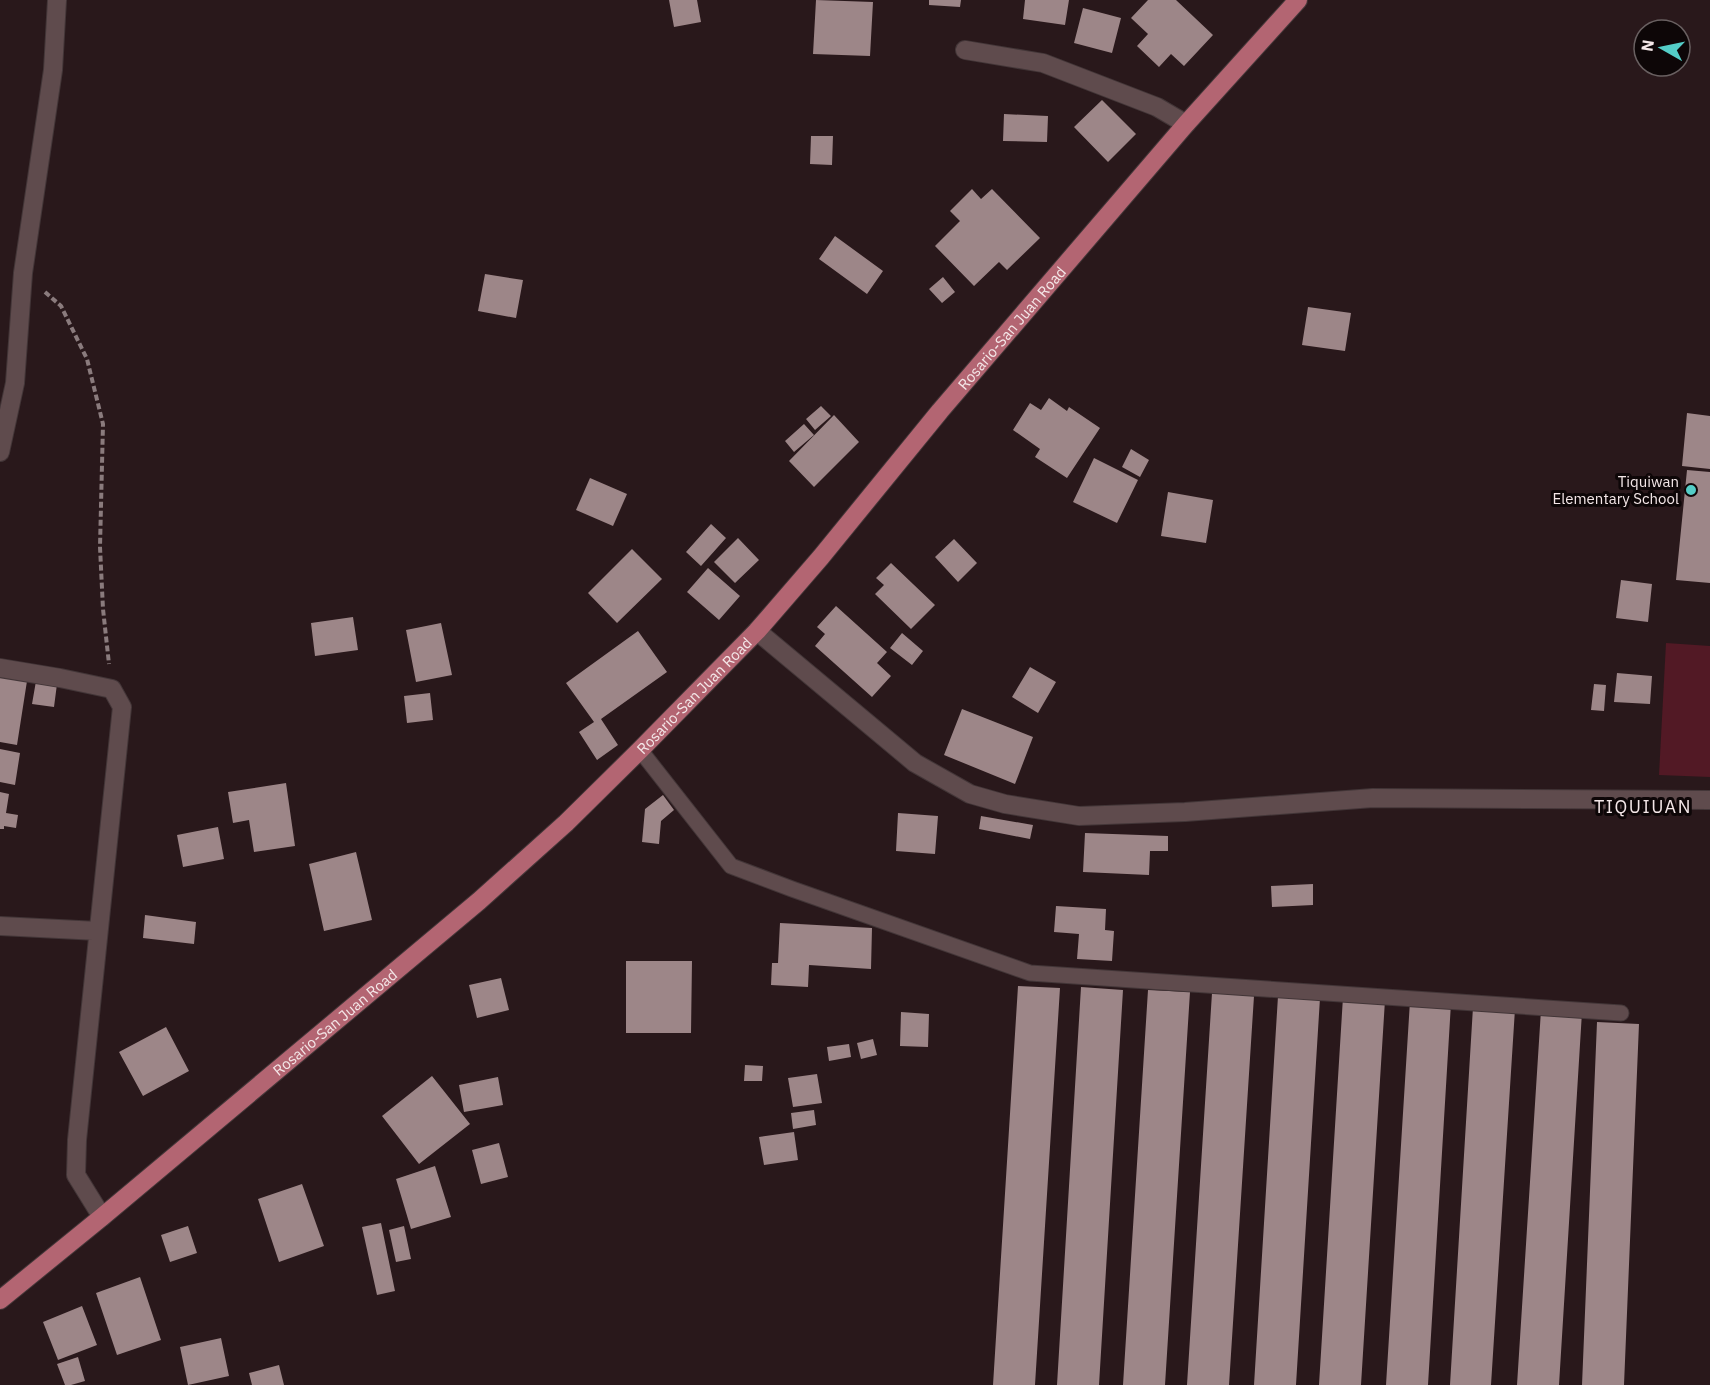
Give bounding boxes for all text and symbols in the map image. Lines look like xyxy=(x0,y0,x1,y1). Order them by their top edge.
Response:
north arrow xyxy=(1632,18,1692,78)
text: N xyxy=(1636,38,1658,53)
street label: Rosario-San Juan Road xyxy=(953,262,1069,393)
place label: Tiquiwan Elementary School xyxy=(1552,472,1679,508)
marker: Tiquiwan Elementary School xyxy=(1684,483,1698,497)
street label: Rosario-San Juan Road xyxy=(632,633,755,758)
district label: TIQUIUAN xyxy=(1594,795,1692,818)
street label: Rosario-San Juan Road xyxy=(269,965,401,1080)

